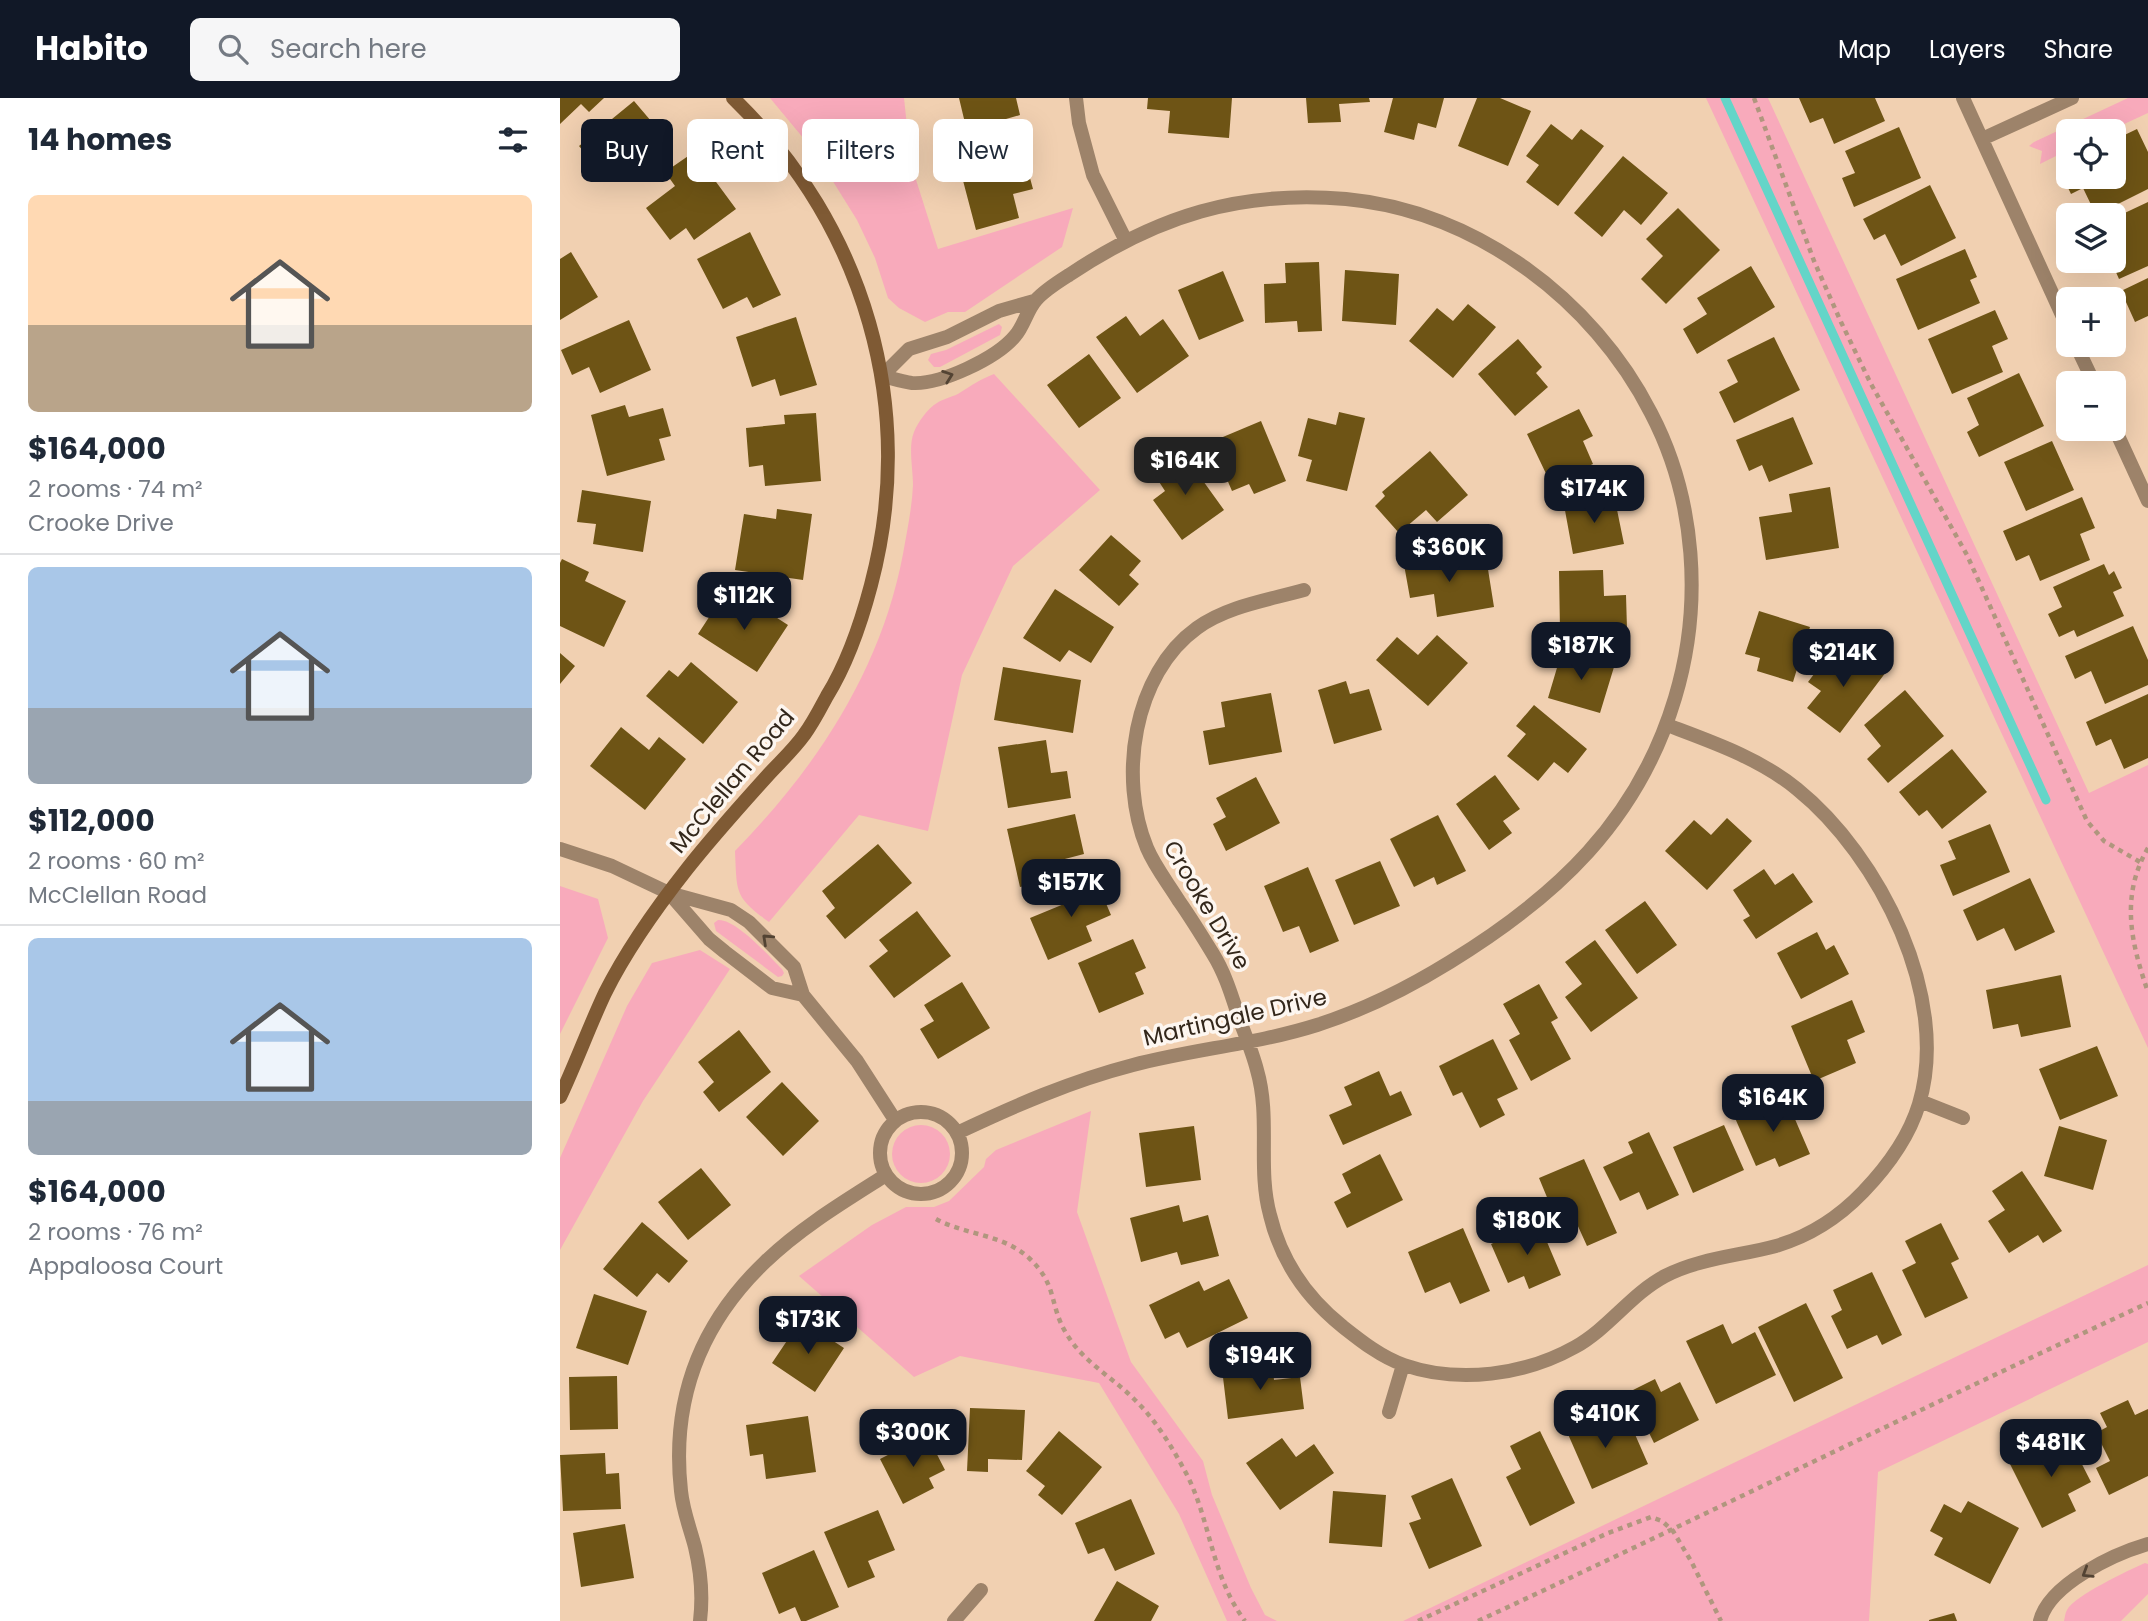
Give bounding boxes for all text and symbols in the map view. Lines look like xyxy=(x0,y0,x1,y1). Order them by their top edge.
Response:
search box xyxy=(190,18,680,81)
text: Habito xyxy=(35,25,148,72)
icon: search xyxy=(214,30,252,68)
text: Search here xyxy=(270,31,427,67)
text: Map xyxy=(1838,33,1891,66)
text: Layers xyxy=(1929,33,2005,66)
text: Share xyxy=(2043,33,2113,66)
text: 14 homes xyxy=(28,118,172,161)
chip: Buy xyxy=(581,119,673,182)
chip: Rent xyxy=(687,119,788,182)
chip: Filters xyxy=(802,119,919,182)
chip: New xyxy=(933,119,1033,182)
map controls xyxy=(2056,119,2126,441)
button: locate xyxy=(2056,119,2126,189)
icon: filters xyxy=(494,121,532,159)
button: layers xyxy=(2056,203,2126,273)
icon: home xyxy=(217,241,343,367)
button: + xyxy=(2056,287,2126,357)
one-way arrow xyxy=(941,370,953,384)
button: − xyxy=(2056,371,2126,441)
text: $164,000 xyxy=(28,427,166,470)
pin: $164K xyxy=(1136,438,1234,497)
text: $164K xyxy=(1150,444,1220,476)
pin: $174K xyxy=(1545,466,1643,525)
text: $174K xyxy=(1560,472,1628,504)
text: 2 rooms · 74 m² xyxy=(28,473,203,505)
text: Crooke Drive xyxy=(28,507,174,539)
pin: $360K xyxy=(1400,524,1498,584)
text: $360K xyxy=(1412,531,1486,563)
pin: $112K xyxy=(695,573,793,632)
text: $112K xyxy=(713,579,775,611)
icon: home xyxy=(217,613,343,739)
pin: $187K xyxy=(1532,622,1630,682)
text: $187K xyxy=(1547,629,1615,661)
pin: $214K xyxy=(1794,630,1892,689)
text: $214K xyxy=(1809,636,1877,668)
street label: McClellan Road xyxy=(662,702,802,860)
text: $112,000 xyxy=(28,799,155,842)
street label: Crooke Drive xyxy=(1156,834,1258,976)
text: 2 rooms · 60 m² xyxy=(28,845,205,877)
pin: $157K xyxy=(1022,860,1120,919)
text: $157K xyxy=(1037,866,1105,898)
text: McClellan Road xyxy=(28,879,207,911)
one-way arrow xyxy=(762,935,775,947)
street label: Martingale Drive xyxy=(1140,980,1330,1054)
icon: home xyxy=(217,984,343,1110)
pin: $164K xyxy=(1724,1074,1822,1134)
text: $164K xyxy=(1738,1081,1808,1113)
text: $164,000 xyxy=(28,1170,166,1213)
pin: $180K xyxy=(1478,1198,1576,1257)
text: $180K xyxy=(1492,1204,1562,1236)
text: 2 rooms · 76 m² xyxy=(28,1216,203,1248)
text: Appaloosa Court xyxy=(28,1250,223,1282)
pin: $173K xyxy=(759,1296,857,1356)
text: $173K xyxy=(775,1303,841,1335)
pin: $194K xyxy=(1211,1332,1309,1392)
text: $194K xyxy=(1225,1339,1295,1371)
pin: $410K xyxy=(1556,1390,1654,1450)
text: $410K xyxy=(1570,1397,1640,1429)
pin: $300K xyxy=(864,1410,962,1469)
text: $300K xyxy=(875,1416,951,1448)
pin: $481K xyxy=(2002,1420,2100,1479)
text: $481K xyxy=(2016,1426,2086,1458)
one-way arrow xyxy=(2081,1565,2094,1578)

